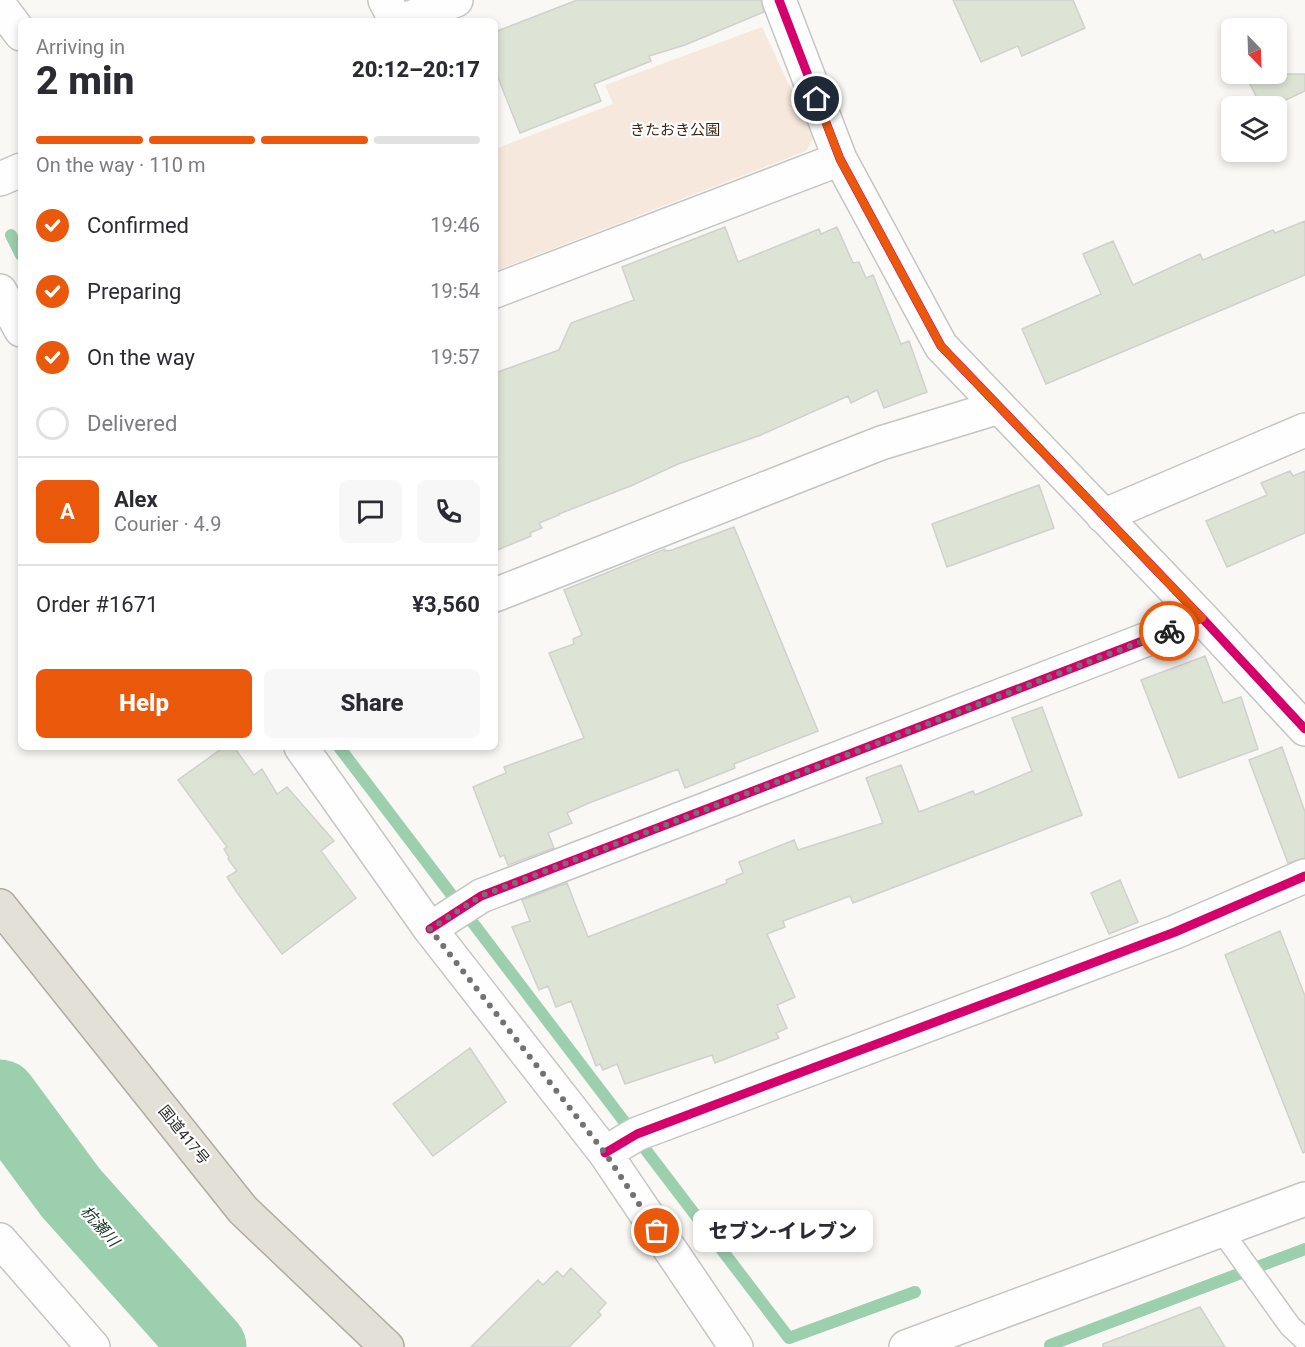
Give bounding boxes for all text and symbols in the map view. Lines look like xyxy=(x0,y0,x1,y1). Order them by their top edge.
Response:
north arrow xyxy=(1221,18,1287,84)
map controls xyxy=(1221,18,1287,162)
text: Arriving in xyxy=(36,35,125,59)
text: 20:12–20:17 xyxy=(352,57,480,82)
text: 2 min xyxy=(36,58,134,104)
pin xyxy=(791,73,842,124)
icon: home xyxy=(800,82,833,115)
button: layers xyxy=(1221,96,1287,162)
park label: きたおき公園 xyxy=(630,121,720,139)
text: On the way · 110 m xyxy=(36,153,205,177)
icon: check xyxy=(36,209,69,242)
text: Confirmed xyxy=(87,213,189,238)
text: 19:46 xyxy=(430,213,480,237)
icon: check xyxy=(36,275,69,308)
text: Preparing xyxy=(87,279,181,304)
text: 19:54 xyxy=(430,279,480,303)
icon: check xyxy=(36,341,69,374)
text: On the way xyxy=(87,345,195,370)
text: 19:57 xyxy=(430,345,480,369)
text: Delivered xyxy=(87,411,177,436)
button: chat xyxy=(339,480,402,543)
button: phone xyxy=(417,480,480,543)
text: Alex xyxy=(114,487,158,512)
text: A xyxy=(60,499,75,524)
text: Courier · 4.9 xyxy=(114,512,221,536)
text: Order #1671 xyxy=(36,592,158,617)
text: ¥3,560 xyxy=(412,592,480,617)
courier xyxy=(1139,601,1199,661)
icon: bike xyxy=(1153,615,1186,648)
button: Help xyxy=(36,669,252,738)
button: Share xyxy=(264,669,480,738)
street label: 国道417号 xyxy=(155,1102,213,1168)
water label: 杭瀬川 xyxy=(77,1202,124,1252)
pin xyxy=(631,1205,682,1256)
callout: セブン-イレブン xyxy=(693,1210,873,1252)
icon: bag xyxy=(640,1214,673,1247)
text: セブン-イレブン xyxy=(709,1219,857,1243)

